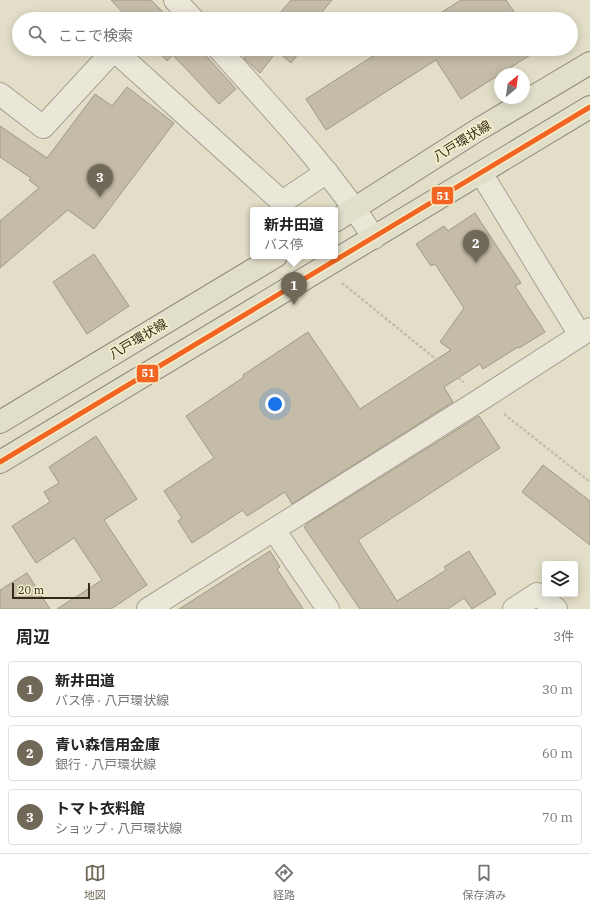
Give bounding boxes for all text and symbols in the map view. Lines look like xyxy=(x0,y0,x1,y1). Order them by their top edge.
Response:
search box xyxy=(12,12,578,56)
icon: search xyxy=(26,23,48,45)
text: ここで検索 xyxy=(58,26,133,45)
north arrow xyxy=(494,68,530,104)
street label: 八戸環状線 xyxy=(430,117,494,165)
pin: 3 xyxy=(87,164,113,197)
line badge: 51 xyxy=(431,186,454,205)
text: 51 xyxy=(436,189,450,203)
popup xyxy=(250,207,338,259)
text: 新井田道 xyxy=(264,215,324,234)
pin: 2 xyxy=(463,230,489,263)
text: バス停 xyxy=(264,236,303,253)
pin: 1 xyxy=(281,272,307,305)
street label: 八戸環状線 xyxy=(106,315,170,363)
line badge: 51 xyxy=(136,364,159,383)
text: 51 xyxy=(141,366,155,380)
your location xyxy=(265,394,285,414)
map controls xyxy=(542,561,578,597)
button: layers xyxy=(542,561,578,597)
scale bar xyxy=(12,581,90,600)
text: 20 m xyxy=(18,583,44,597)
text: 周辺 xyxy=(16,626,50,648)
text: 3件 xyxy=(553,628,574,645)
text: 新井田道 xyxy=(55,671,115,690)
text: 1 xyxy=(26,681,34,698)
text: 30 m xyxy=(542,681,573,698)
text: バス停 · 八戸環状線 xyxy=(55,692,169,709)
text: 青い森信用金庫 xyxy=(55,735,160,754)
text: 2 xyxy=(26,745,34,762)
text: 60 m xyxy=(542,745,573,762)
text: 銀行 · 八戸環状線 xyxy=(55,756,156,773)
text: トマト衣料館 xyxy=(55,799,145,818)
text: 3 xyxy=(26,809,34,826)
text: 70 m xyxy=(542,809,573,826)
text: ショップ · 八戸環状線 xyxy=(55,820,182,837)
tab: 地図 xyxy=(84,862,106,902)
tab: 経路 xyxy=(273,862,295,902)
tab: 保存済み xyxy=(462,862,506,902)

